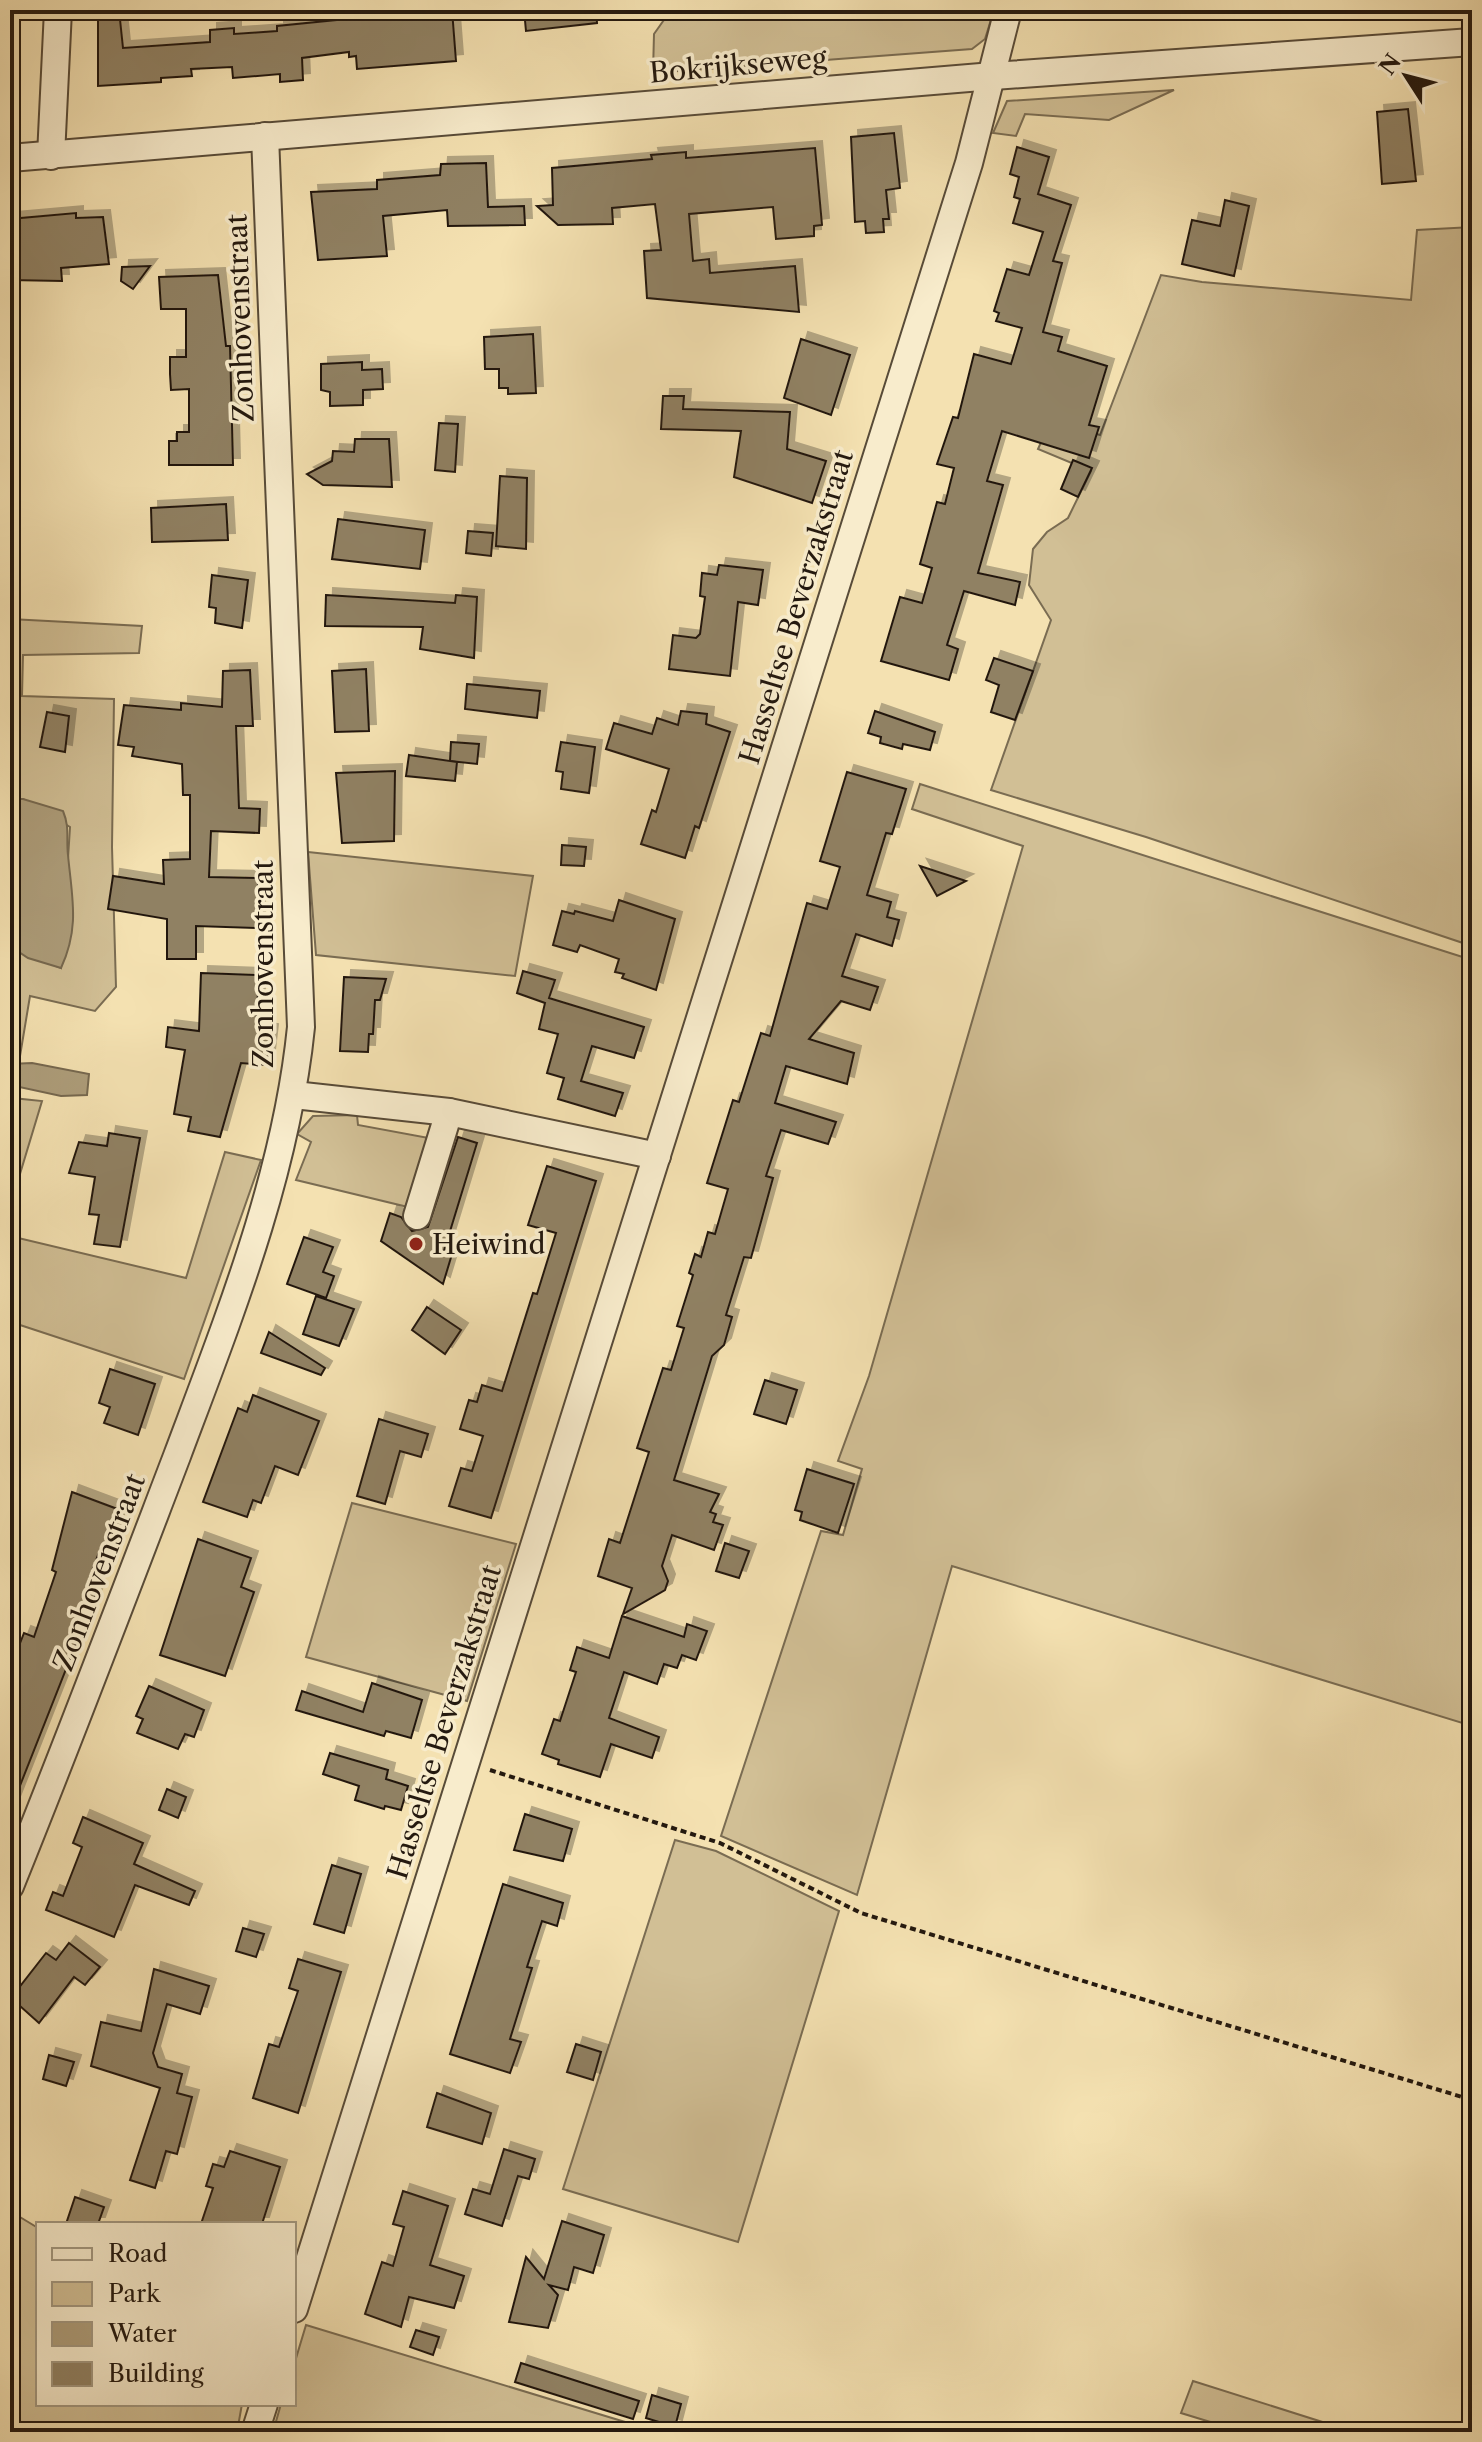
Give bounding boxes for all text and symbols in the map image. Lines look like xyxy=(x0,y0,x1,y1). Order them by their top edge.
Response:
north arrow xyxy=(1366,36,1446,116)
street label: Bokrijkseweg xyxy=(648,40,828,90)
text: N xyxy=(1374,49,1407,80)
street label: Zonhovenstraat xyxy=(219,213,261,423)
street label: Hasseltse Beverzakstraat xyxy=(732,446,860,768)
street label: Zonhovenstraat xyxy=(246,860,280,1068)
place label: Heiwind xyxy=(432,1227,546,1261)
marker: Heiwind xyxy=(407,1235,425,1253)
street label: Zonhovenstraat xyxy=(46,1469,152,1675)
street label: Hasseltse Beverzakstraat xyxy=(380,1561,508,1883)
legend xyxy=(36,2222,296,2406)
text: Road xyxy=(108,2239,168,2268)
text: Park xyxy=(108,2279,161,2308)
text: Water xyxy=(107,2319,177,2348)
text: Building xyxy=(108,2359,204,2388)

